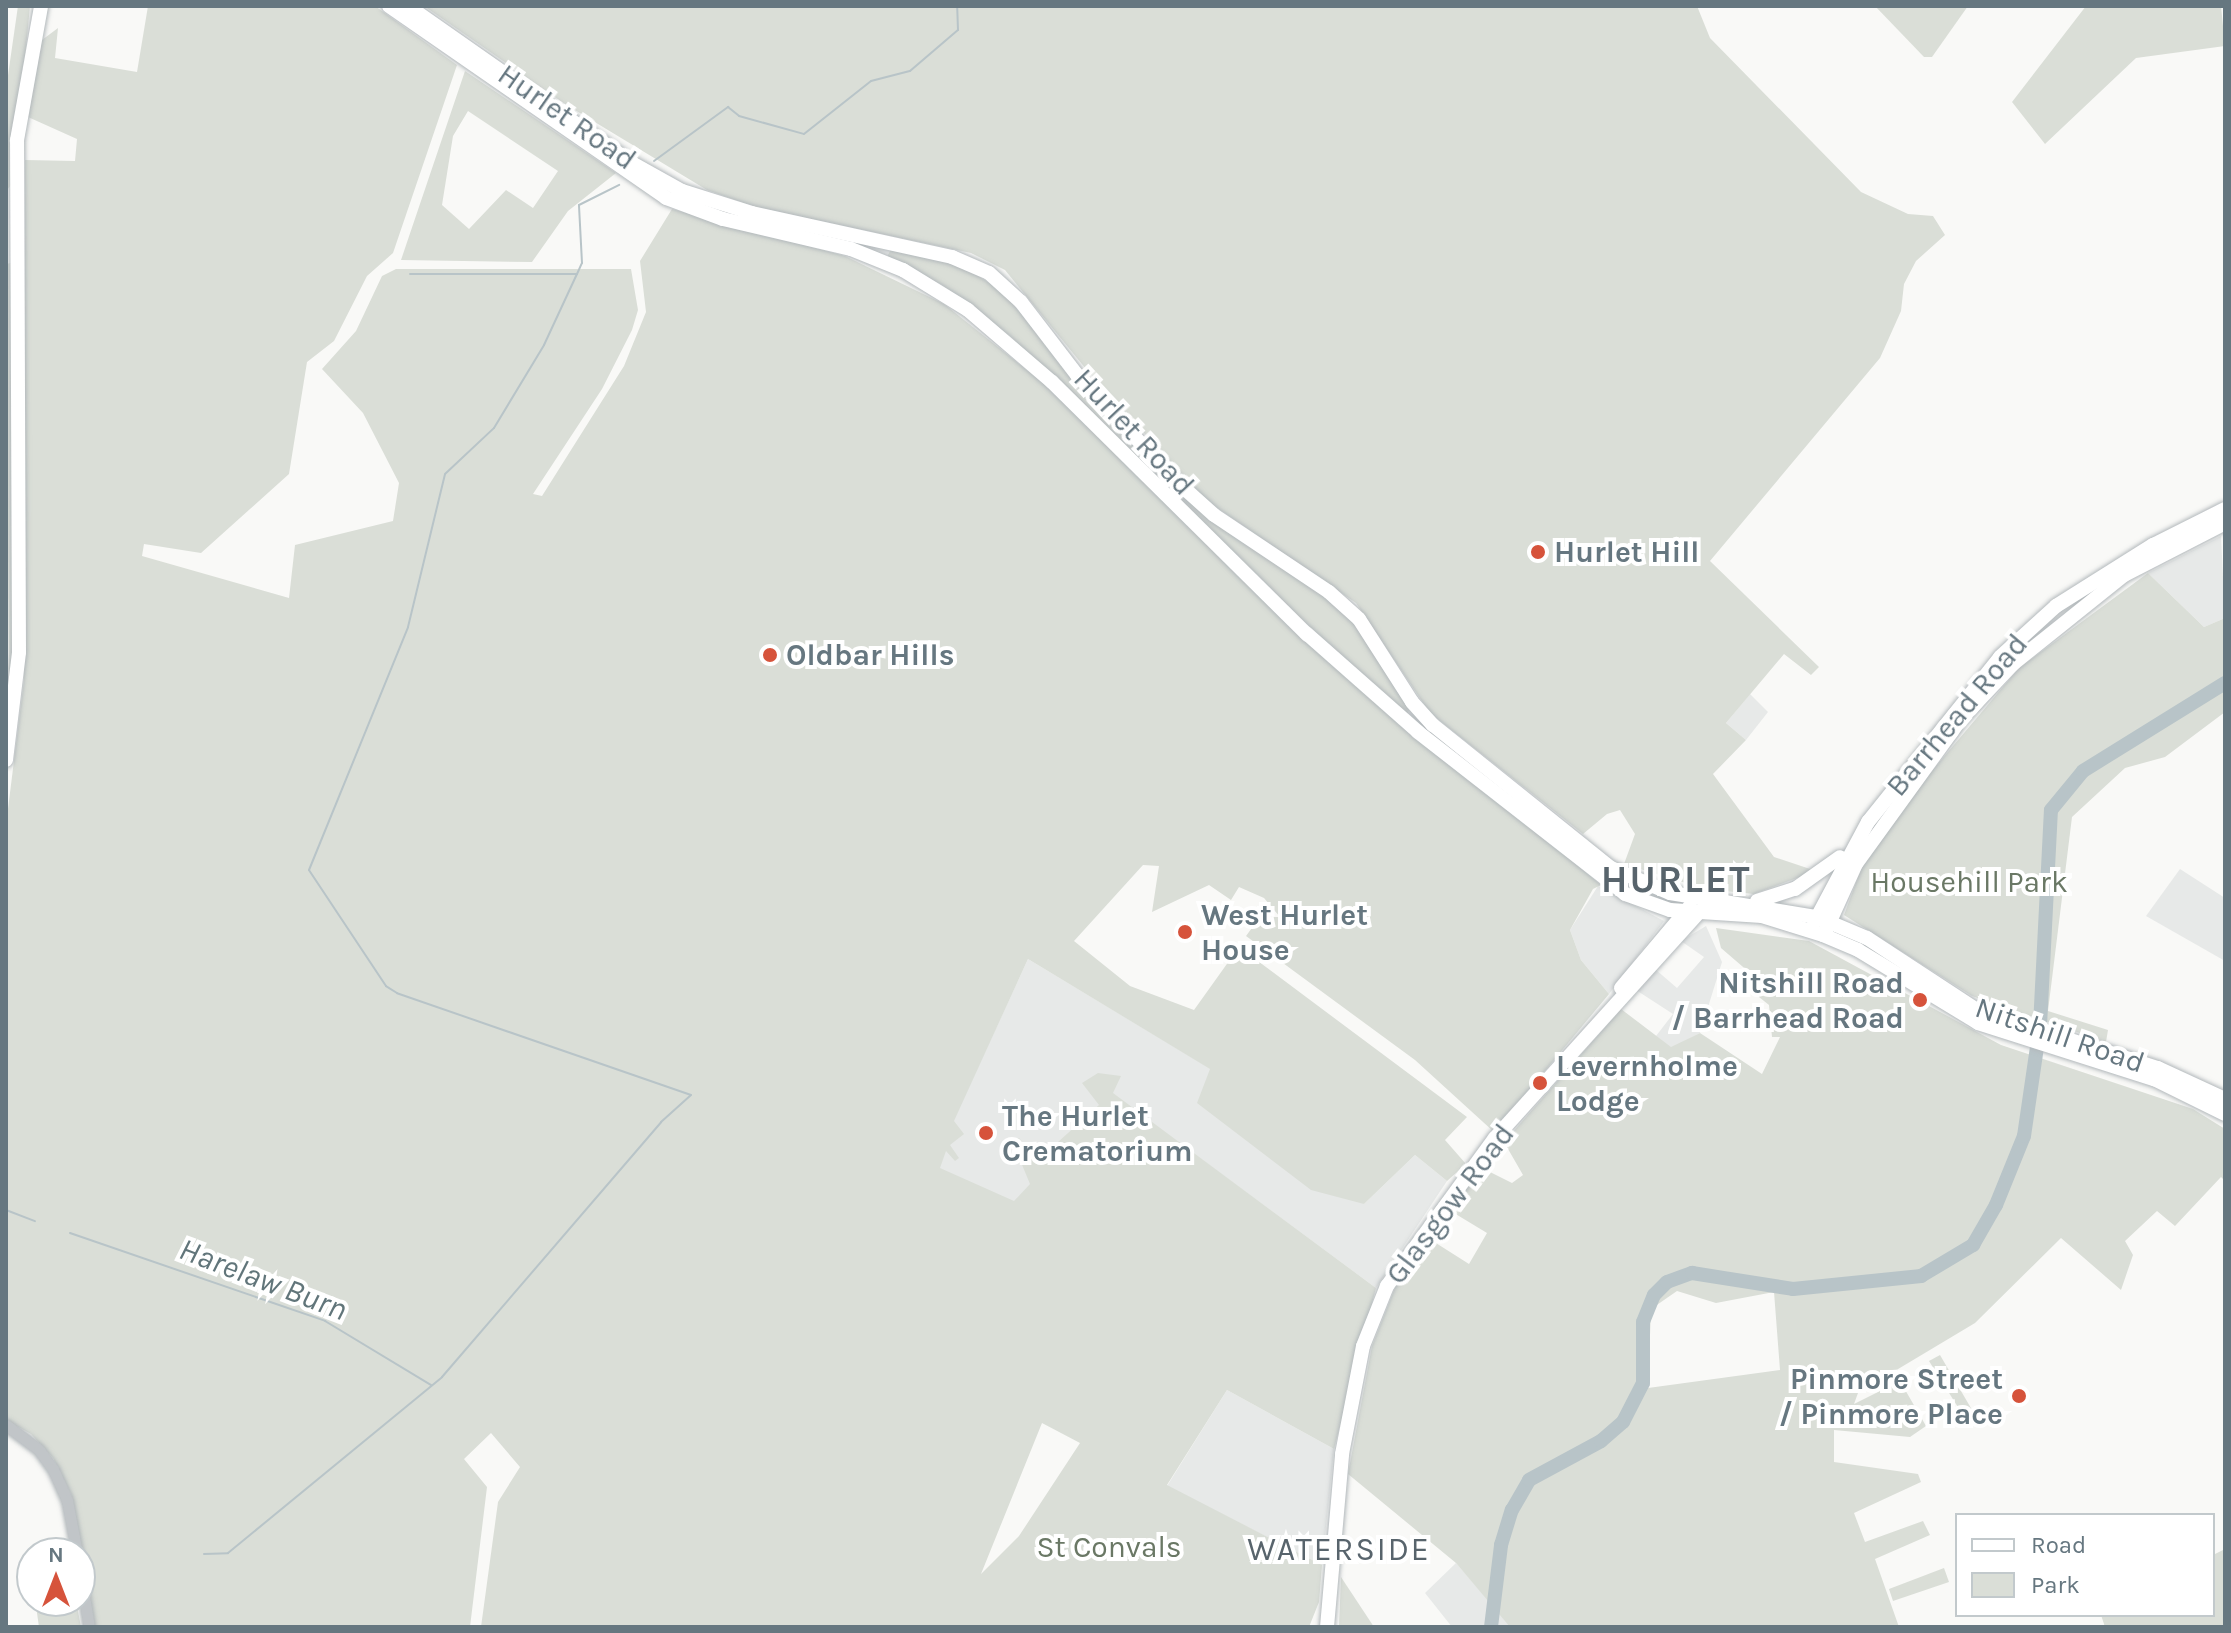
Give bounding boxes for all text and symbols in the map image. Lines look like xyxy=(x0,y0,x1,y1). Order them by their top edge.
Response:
street label: Hurlet Road xyxy=(491,56,643,178)
street label: Hurlet Road xyxy=(1066,361,1202,503)
place label: Hurlet Hill xyxy=(1554,534,1699,570)
marker: Hurlet Hill xyxy=(1529,543,1547,561)
street label: Barrhead Road xyxy=(1879,627,2035,803)
place label: Oldbar Hills xyxy=(786,637,954,673)
marker: Oldbar Hills xyxy=(761,646,779,664)
district label: HURLET xyxy=(1601,857,1751,903)
park label: Househill Park xyxy=(1870,864,2068,900)
place label: West Hurlet House xyxy=(1201,897,1368,968)
marker: West Hurlet House xyxy=(1176,923,1194,941)
place label: Nitshill Road / Barrhead Road xyxy=(1671,965,1904,1036)
street label: Nitshill Road xyxy=(1971,989,2149,1081)
marker: Nitshill Road / Barrhead Road xyxy=(1911,991,1929,1009)
place label: Levernholme Lodge xyxy=(1556,1048,1738,1118)
marker: Levernholme Lodge xyxy=(1531,1074,1549,1092)
place label: The Hurlet Crematorium xyxy=(1002,1098,1192,1168)
street label: Glasgow Road xyxy=(1378,1117,1522,1291)
marker: The Hurlet Crematorium xyxy=(977,1124,995,1142)
water label: Harelaw Burn xyxy=(174,1230,352,1330)
place label: Pinmore Street / Pinmore Place xyxy=(1779,1361,2003,1432)
marker: Pinmore Street / Pinmore Place xyxy=(2010,1387,2028,1405)
legend xyxy=(1955,1513,2215,1617)
park label: St Convals xyxy=(1036,1529,1182,1565)
district label: WATERSIDE xyxy=(1247,1531,1431,1569)
text: Road xyxy=(2031,1531,2086,1559)
north arrow xyxy=(16,1537,96,1617)
text: N xyxy=(48,1542,64,1568)
text: Park xyxy=(2031,1571,2080,1599)

